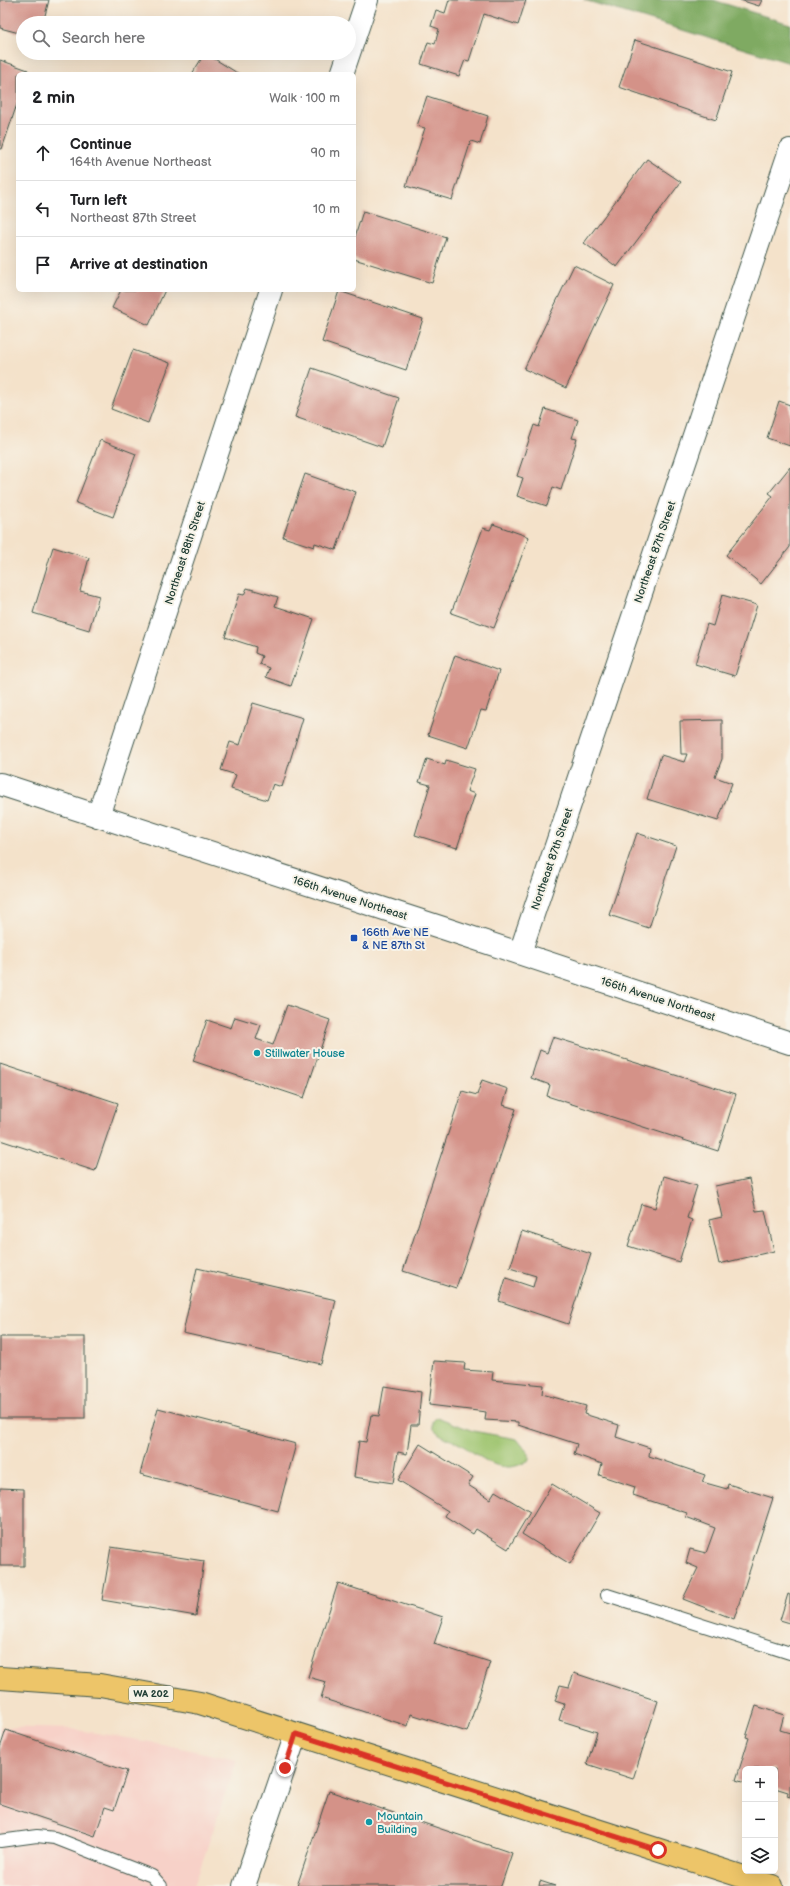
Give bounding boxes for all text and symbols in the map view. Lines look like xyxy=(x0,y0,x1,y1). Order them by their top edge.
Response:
search box xyxy=(16,16,356,60)
icon: search xyxy=(30,27,52,49)
text: Search here xyxy=(62,29,145,48)
text: 2 min xyxy=(32,88,75,108)
text: Walk · 100 m xyxy=(269,90,340,106)
text: Continue xyxy=(70,135,132,154)
icon: ahead xyxy=(32,142,54,164)
text: 90 m xyxy=(311,145,340,161)
text: 164th Avenue Northeast xyxy=(70,154,211,170)
text: Turn left xyxy=(70,191,127,210)
icon: left xyxy=(32,198,54,220)
text: 10 m xyxy=(313,201,340,217)
text: Northeast 87th Street xyxy=(70,210,196,226)
icon: arrive xyxy=(32,254,54,276)
text: Arrive at destination xyxy=(70,255,208,274)
street label: Northeast 88th Street xyxy=(162,499,208,606)
street label: Northeast 87th Street xyxy=(631,499,679,605)
street label: Northeast 87th Street xyxy=(528,806,576,912)
street label: 166th Avenue Northeast xyxy=(291,873,409,923)
place label: 166th Ave NE & NE 87th St xyxy=(362,926,429,952)
marker: 166th Ave NE & NE 87th St xyxy=(349,933,359,943)
street label: 166th Avenue Northeast xyxy=(599,974,717,1024)
place label: Stillwater House xyxy=(265,1047,345,1060)
marker: Stillwater House xyxy=(252,1048,262,1058)
road number: WA 202 xyxy=(129,1686,173,1702)
route end xyxy=(276,1759,294,1777)
map controls xyxy=(742,1766,778,1874)
button: + xyxy=(742,1766,778,1802)
button: − xyxy=(742,1802,778,1838)
place label: Mountain Building xyxy=(377,1810,423,1836)
marker: Mountain Building xyxy=(364,1817,374,1827)
button: layers xyxy=(742,1838,778,1874)
route start xyxy=(649,1841,667,1859)

